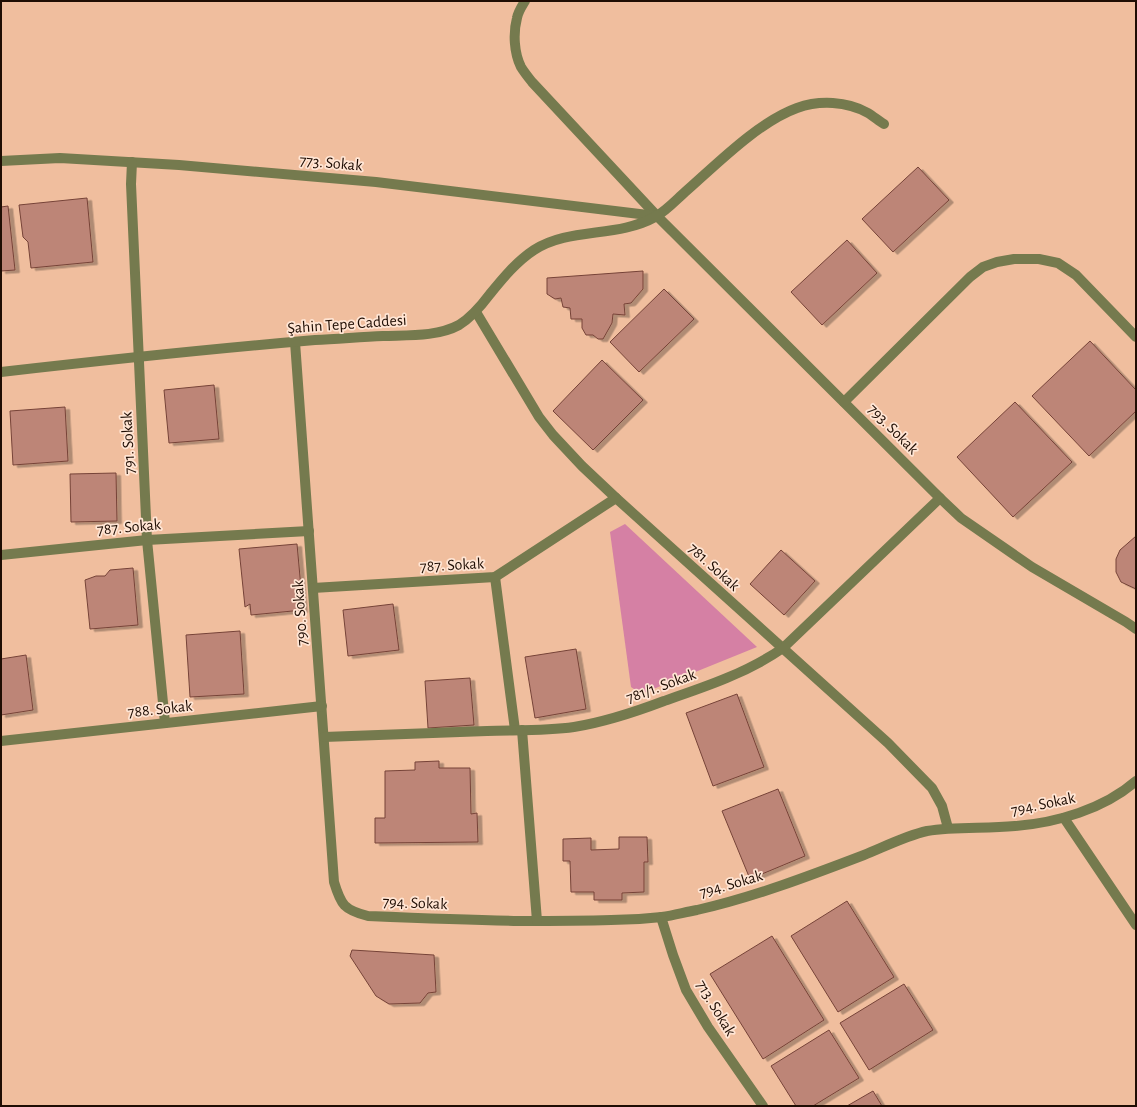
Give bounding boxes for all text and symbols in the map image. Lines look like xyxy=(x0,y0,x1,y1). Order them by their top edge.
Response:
street label: 773. Sokak xyxy=(299,152,364,174)
street label: Şahin Tepe Caddesi xyxy=(287,312,407,336)
street label: 793. Sokak xyxy=(865,401,922,458)
street label: 791. Sokak xyxy=(118,411,138,475)
street label: 787. Sokak xyxy=(96,516,162,538)
street label: 781. Sokak xyxy=(685,540,743,594)
street label: 787. Sokak xyxy=(420,555,485,575)
street label: 790. Sokak xyxy=(290,579,310,646)
street label: 781/1. Sokak xyxy=(624,666,699,706)
street label: 788. Sokak xyxy=(127,698,194,720)
street label: 794. Sokak xyxy=(1010,789,1077,819)
street label: 794. Sokak xyxy=(698,867,765,901)
street label: 794. Sokak xyxy=(382,894,448,912)
street label: 713. Sokak xyxy=(693,977,739,1039)

